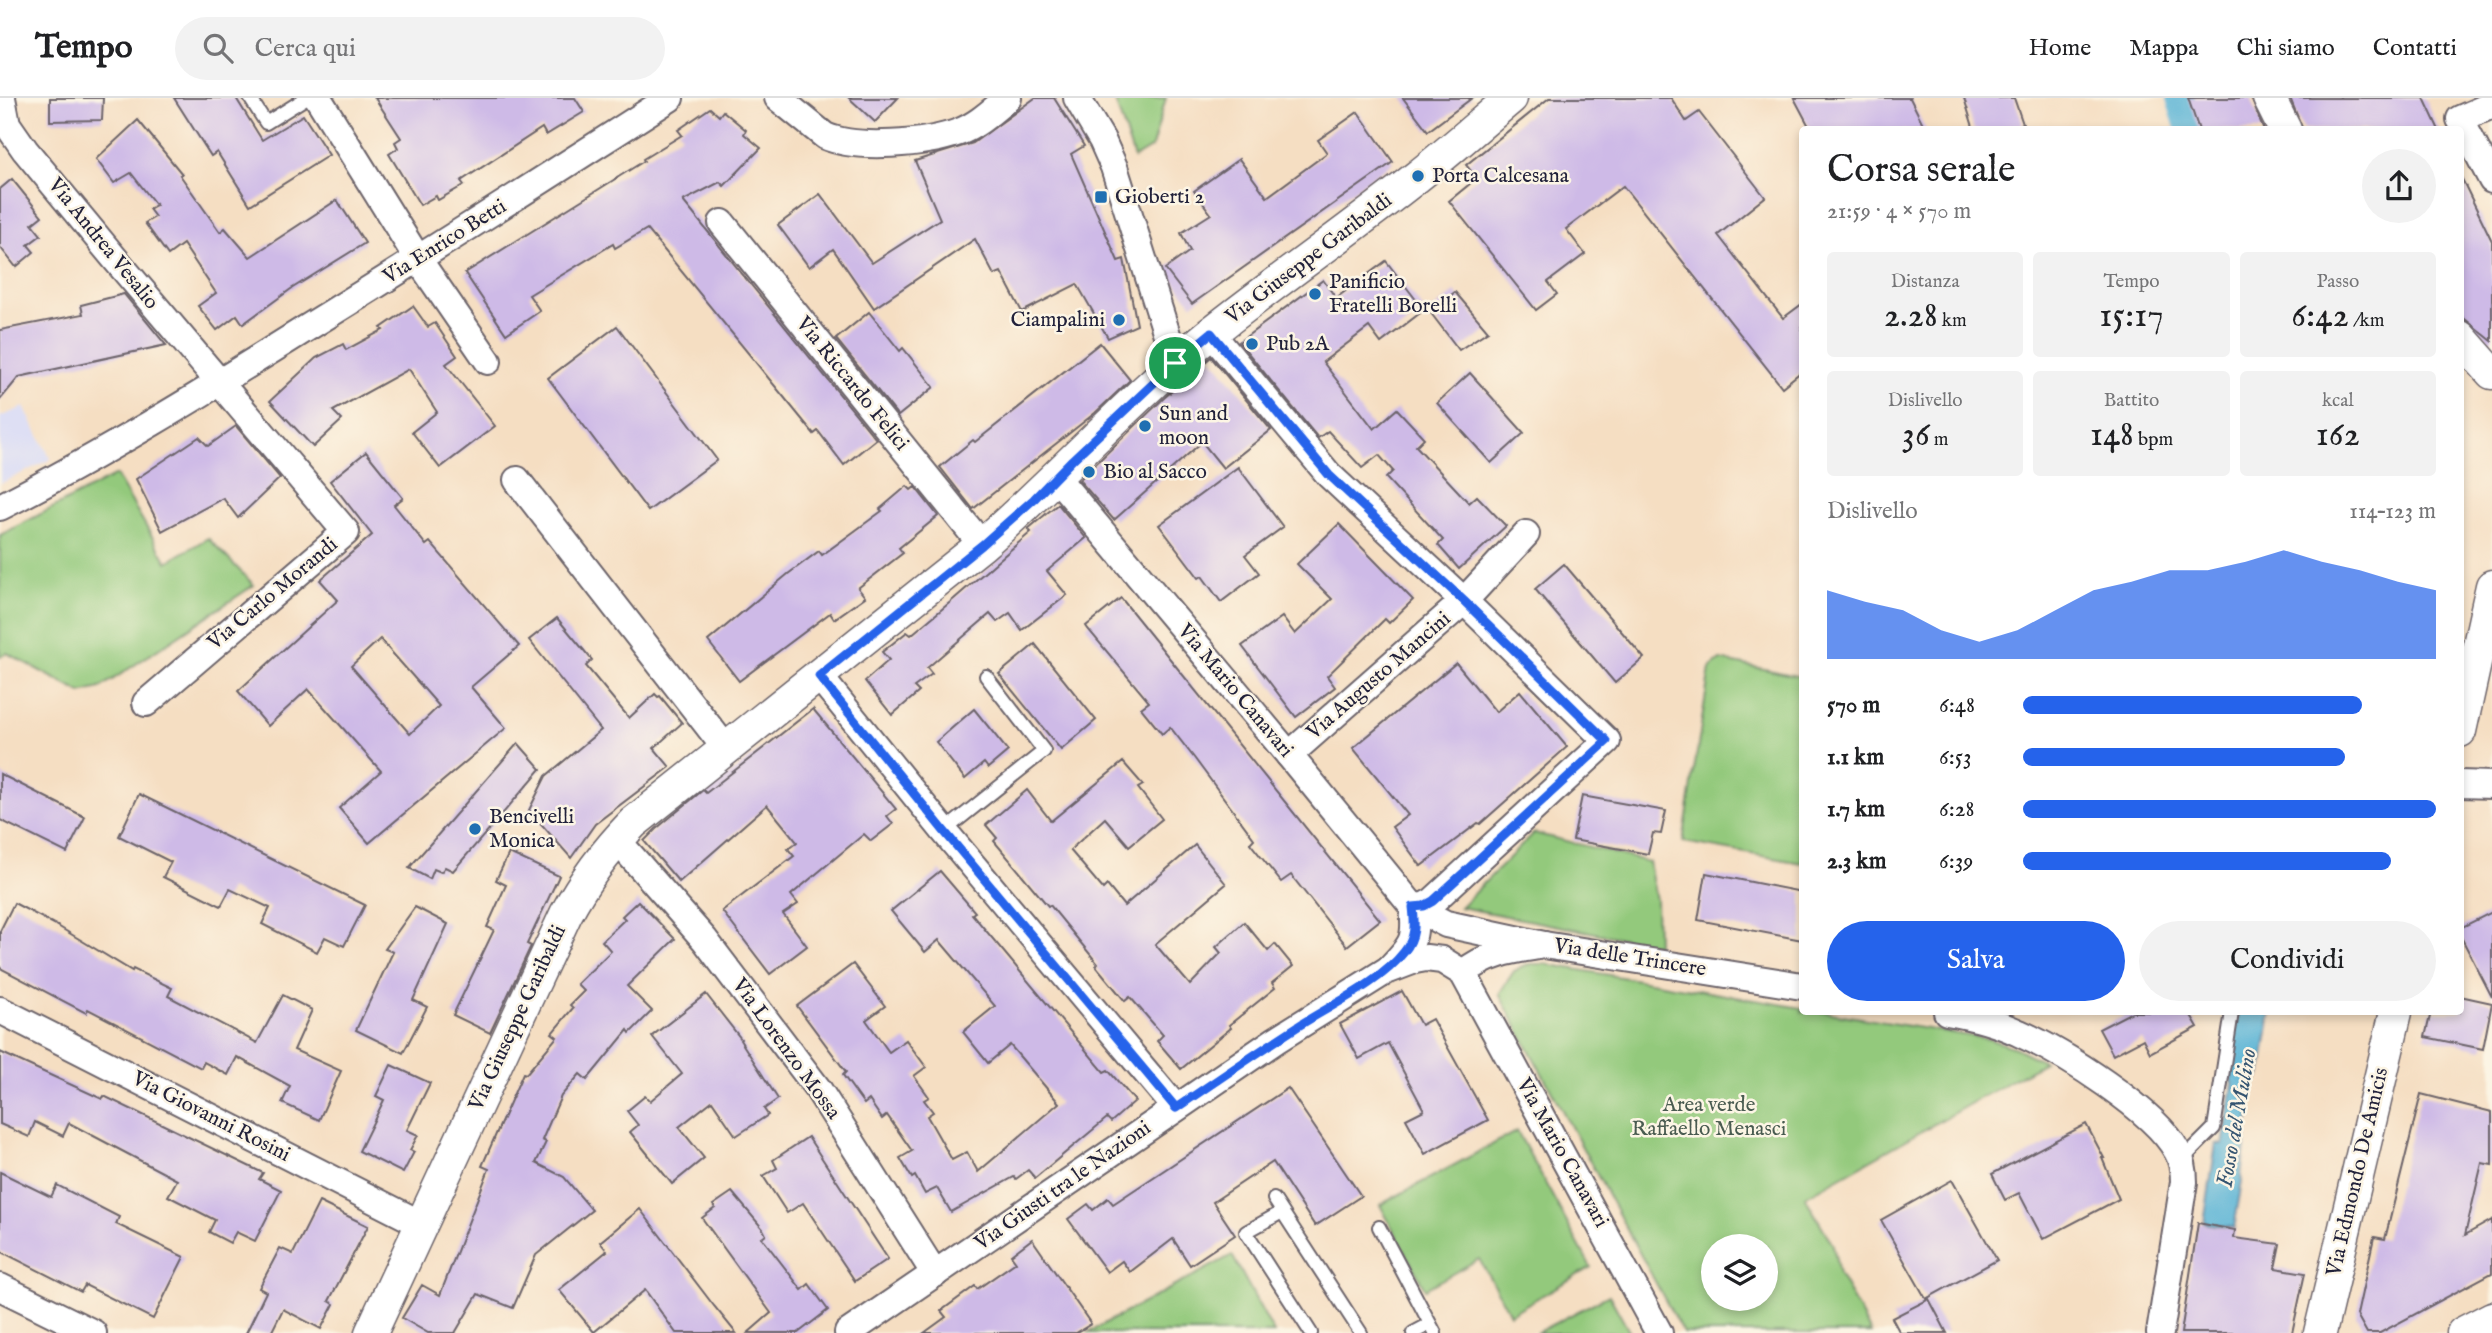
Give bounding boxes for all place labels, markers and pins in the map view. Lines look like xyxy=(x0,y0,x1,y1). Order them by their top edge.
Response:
place label: Porta Calcesana xyxy=(1432,163,1570,190)
marker: Porta Calcesana xyxy=(1410,168,1426,184)
place label: Gioberti 2 xyxy=(1115,184,1205,211)
marker: Gioberti 2 xyxy=(1093,189,1109,205)
place label: Panificio Fratelli Borelli xyxy=(1329,269,1457,320)
marker: Panificio Fratelli Borelli xyxy=(1307,286,1323,302)
place label: Ciampalini xyxy=(1011,307,1105,334)
marker: Ciampalini xyxy=(1111,312,1127,328)
place label: Pub 2A xyxy=(1266,331,1330,358)
pin xyxy=(1145,333,1205,393)
marker: Pub 2A xyxy=(1244,336,1260,352)
place label: Sun and moon xyxy=(1159,401,1229,452)
marker: Sun and moon xyxy=(1137,418,1153,434)
place label: Bio al Sacco xyxy=(1103,459,1207,486)
marker: Bio al Sacco xyxy=(1081,464,1097,480)
place label: Bencivelli Monica xyxy=(489,804,574,855)
marker: Bencivelli Monica xyxy=(467,821,483,837)

